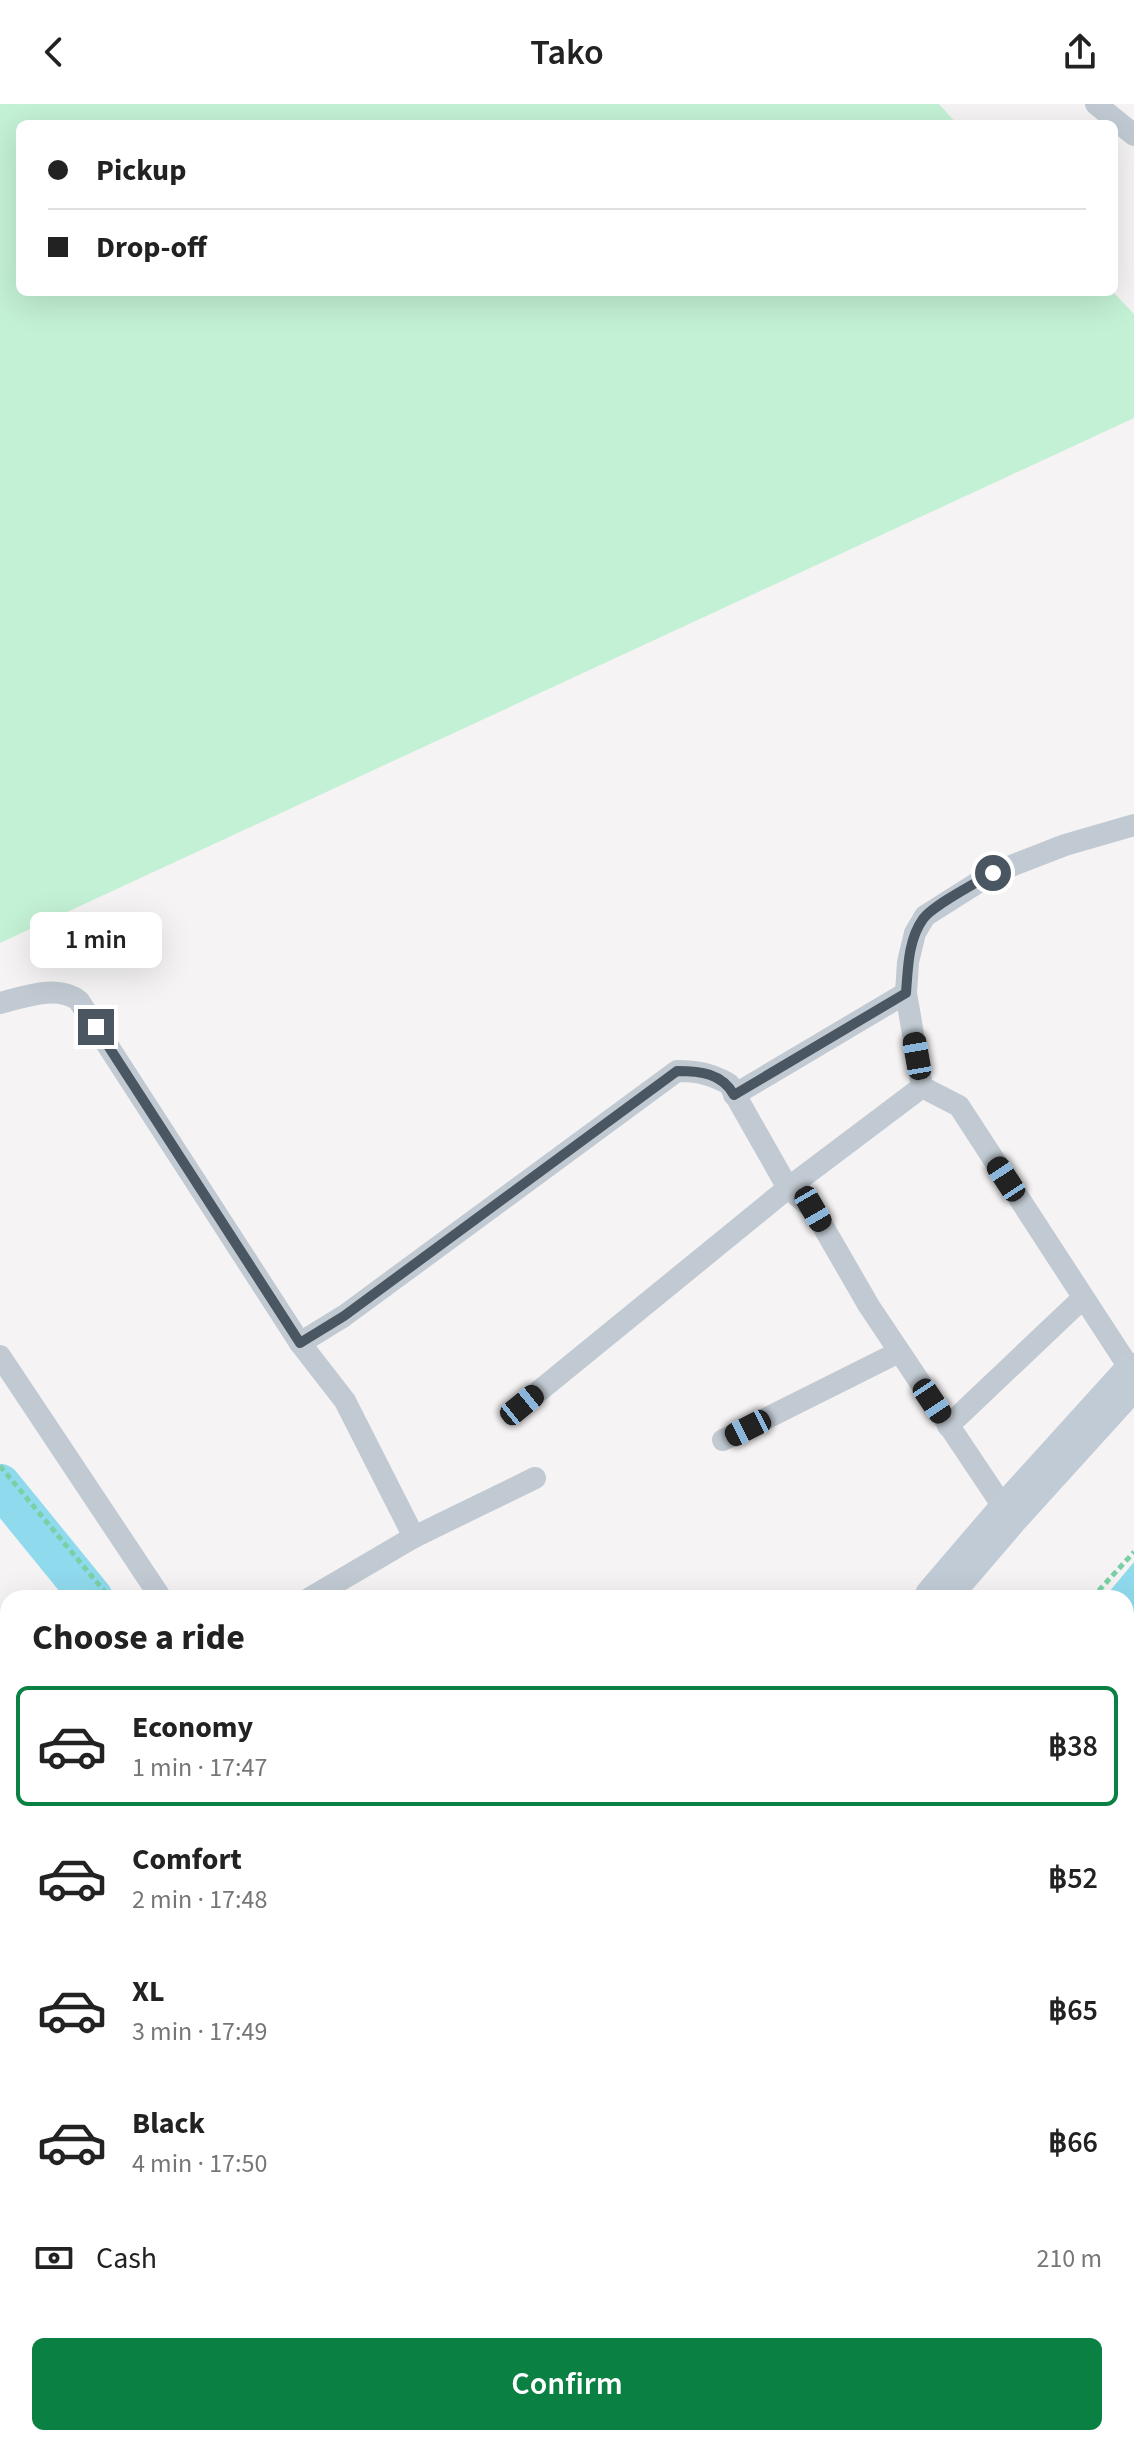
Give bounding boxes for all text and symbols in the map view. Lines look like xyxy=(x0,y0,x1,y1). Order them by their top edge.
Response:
text: Tako xyxy=(530,27,604,78)
icon: back xyxy=(32,30,76,74)
icon: share xyxy=(1058,30,1102,74)
text: Pickup xyxy=(96,149,186,192)
text: Drop-off xyxy=(96,226,207,269)
route start xyxy=(975,855,1011,891)
callout: 1 min xyxy=(30,911,162,967)
text: 1 min xyxy=(65,921,127,958)
route end xyxy=(78,1009,114,1045)
car xyxy=(901,1030,933,1082)
car xyxy=(983,1152,1029,1206)
car xyxy=(791,1182,835,1236)
car xyxy=(909,1374,955,1428)
car xyxy=(496,1381,548,1429)
car xyxy=(721,1406,775,1450)
text: Choose a ride xyxy=(32,1612,245,1663)
text: Economy xyxy=(132,1706,253,1749)
icon: car xyxy=(36,1710,108,1782)
text: ฿38 xyxy=(1048,1725,1098,1768)
text: 1 min · 17:47 xyxy=(132,1749,267,1786)
text: Comfort xyxy=(132,1838,242,1881)
icon: car xyxy=(36,1842,108,1914)
text: ฿52 xyxy=(1048,1857,1098,1900)
text: 2 min · 17:48 xyxy=(132,1881,267,1918)
text: XL xyxy=(132,1970,165,2013)
icon: car xyxy=(36,1974,108,2046)
text: ฿65 xyxy=(1048,1989,1098,2032)
text: 3 min · 17:49 xyxy=(132,2013,267,2050)
text: Black xyxy=(132,2102,205,2145)
icon: car xyxy=(36,2106,108,2178)
text: ฿66 xyxy=(1048,2121,1098,2164)
text: 4 min · 17:50 xyxy=(132,2145,267,2182)
icon: cash xyxy=(32,2236,76,2280)
text: Cash xyxy=(96,2237,157,2280)
text: 210 m xyxy=(1036,2240,1102,2277)
button: Confirm xyxy=(32,2338,1102,2430)

